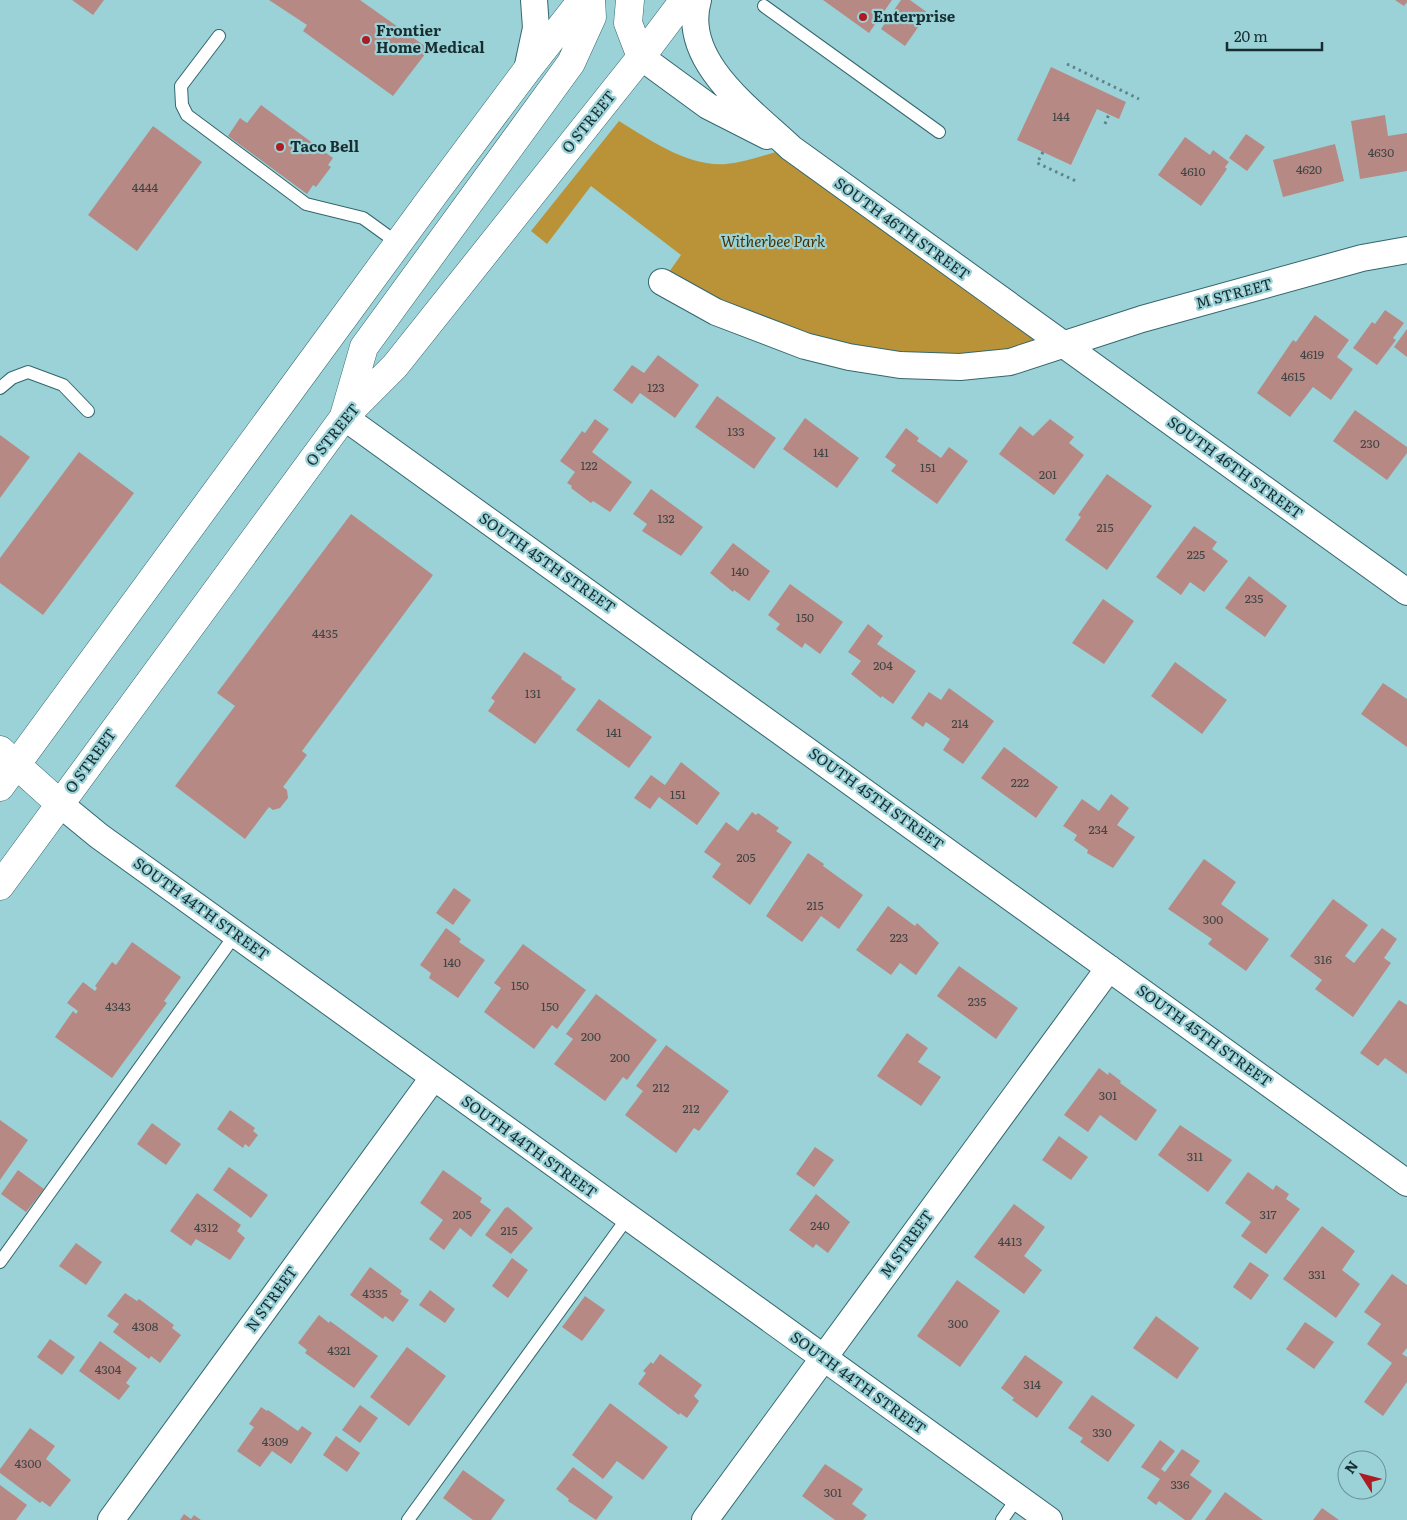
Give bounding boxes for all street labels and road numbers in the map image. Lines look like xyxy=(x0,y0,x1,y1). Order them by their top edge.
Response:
street label: O STREET xyxy=(555,85,620,157)
street label: SOUTH 46TH STREET xyxy=(830,171,975,285)
street label: M STREET xyxy=(1193,271,1274,314)
street label: O STREET xyxy=(299,398,364,470)
street label: SOUTH 46TH STREET xyxy=(1163,410,1308,524)
street label: SOUTH 45TH STREET xyxy=(475,506,621,618)
street label: O STREET xyxy=(59,723,121,797)
street label: SOUTH 45TH STREET xyxy=(805,741,949,855)
street label: SOUTH 44TH STREET xyxy=(129,851,274,965)
street label: SOUTH 45TH STREET xyxy=(1133,978,1277,1092)
street label: SOUTH 44TH STREET xyxy=(457,1089,602,1203)
street label: M STREET xyxy=(873,1205,938,1282)
street label: N STREET xyxy=(239,1261,302,1336)
street label: SOUTH 44TH STREET xyxy=(786,1325,931,1439)

